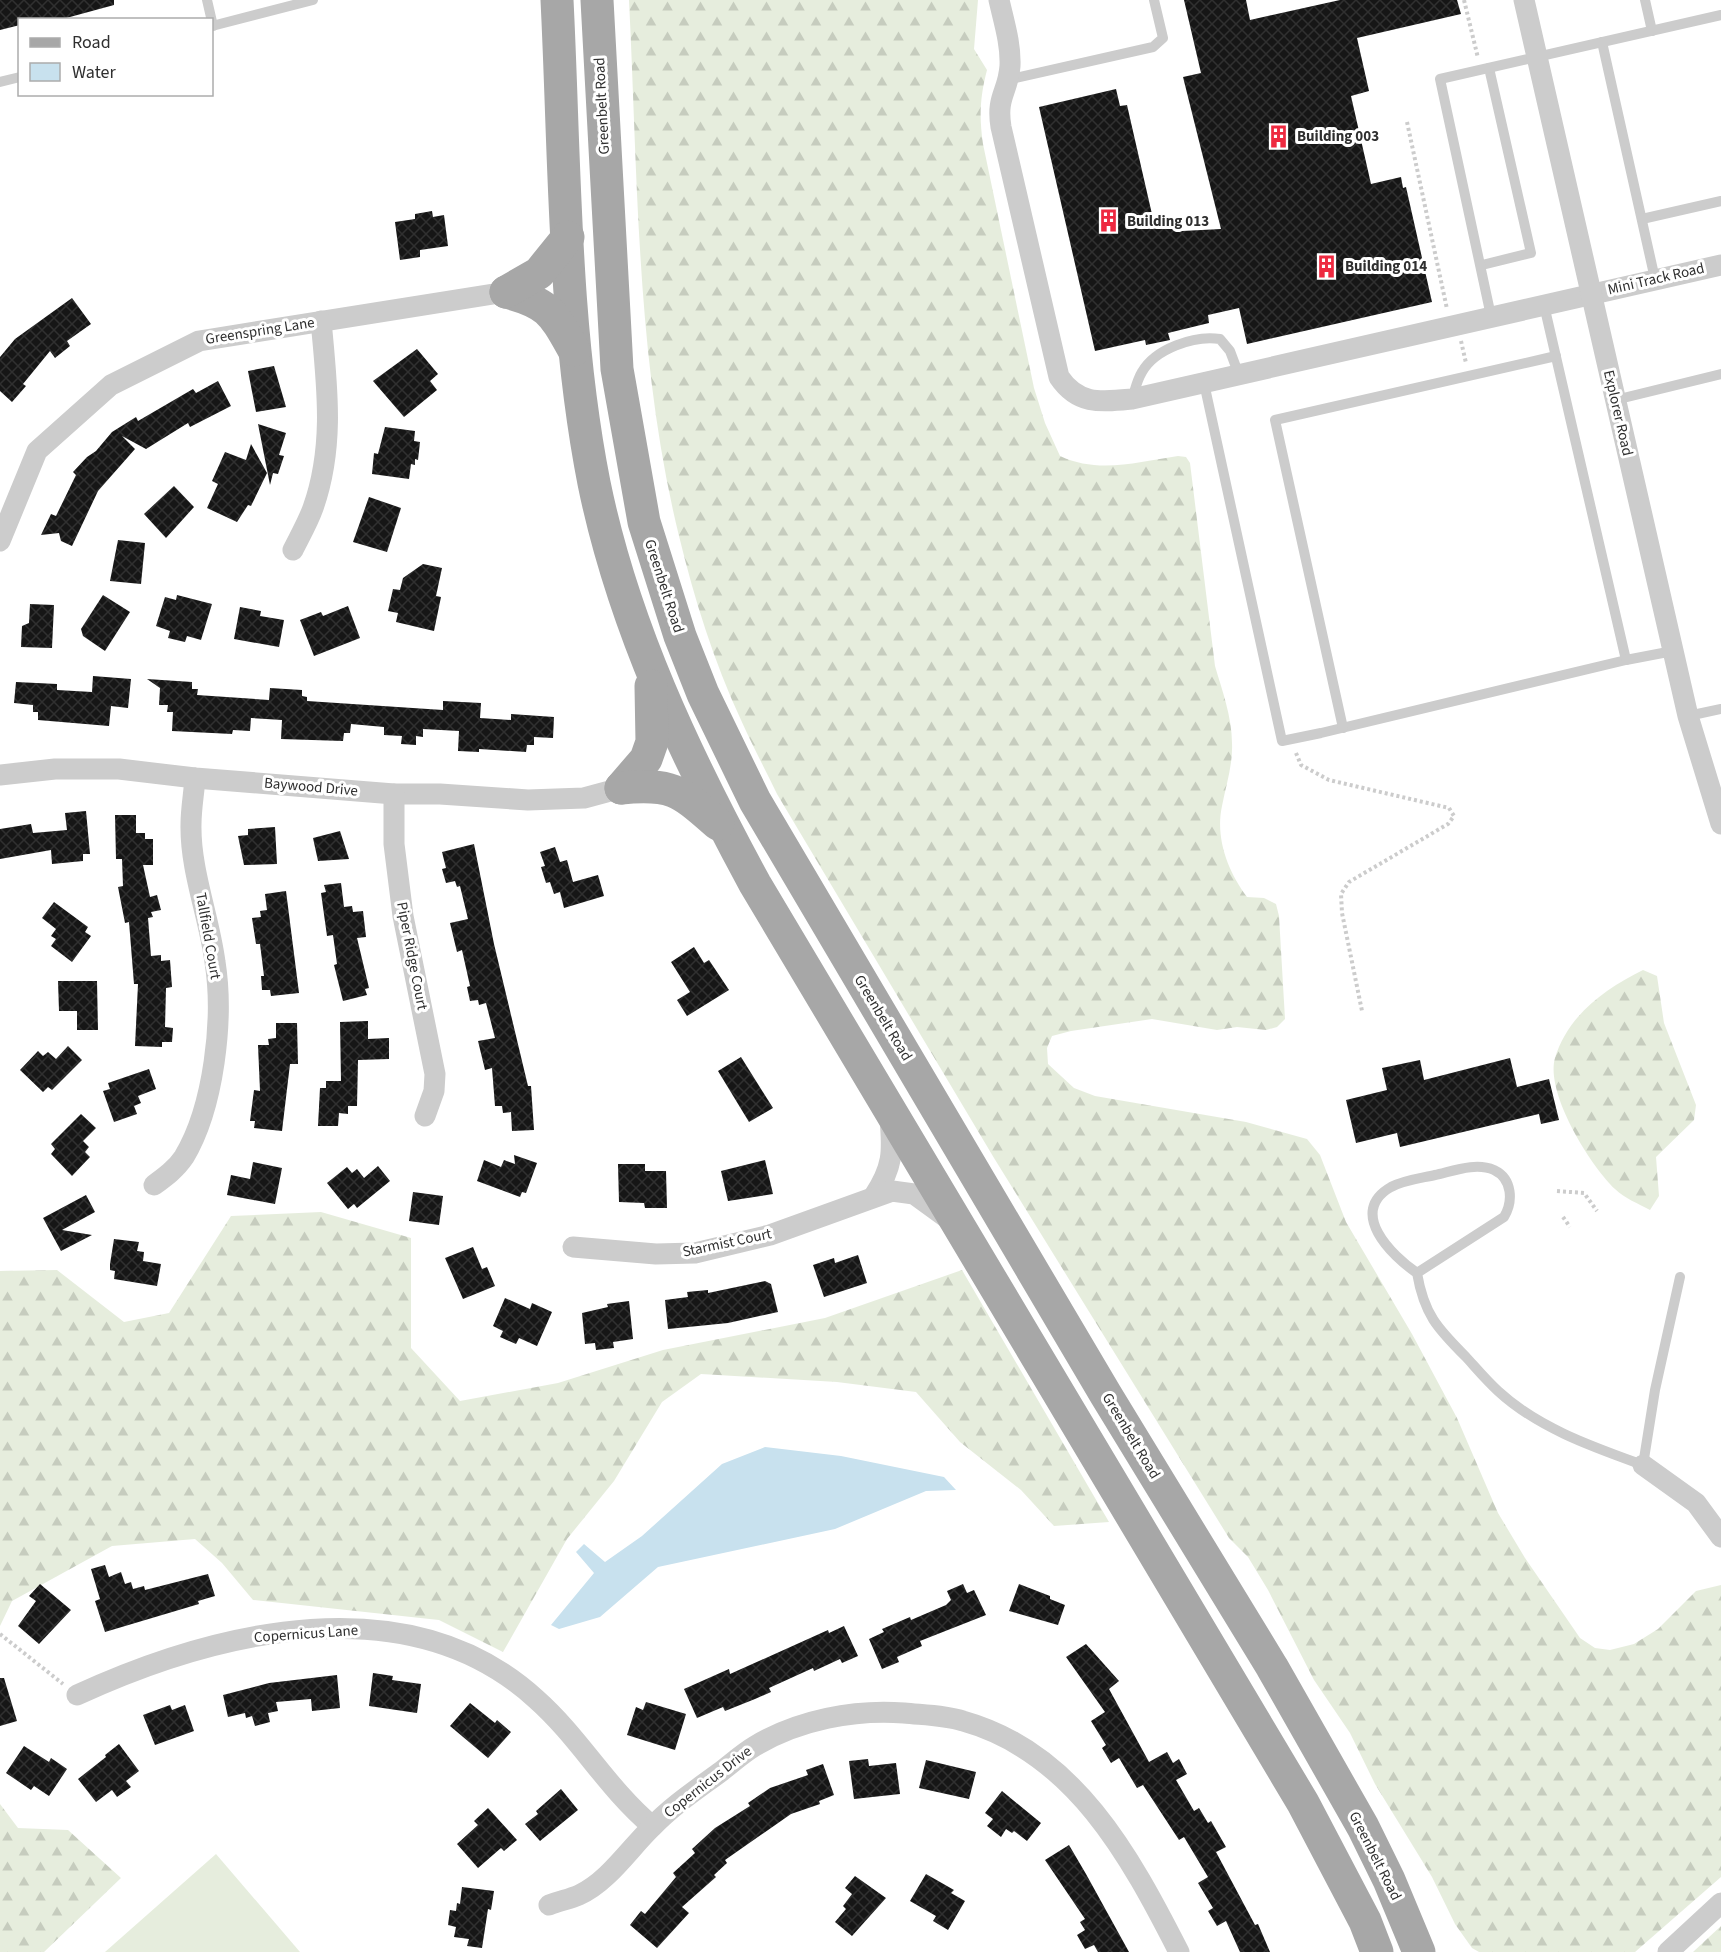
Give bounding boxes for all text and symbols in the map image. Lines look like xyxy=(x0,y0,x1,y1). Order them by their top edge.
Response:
legend xyxy=(18,18,213,96)
text: Road xyxy=(72,30,111,55)
street label: Greenbelt Road xyxy=(589,57,615,155)
text: Water xyxy=(72,60,116,85)
building icon: Building 003 xyxy=(1266,123,1292,149)
place label: Building 003 xyxy=(1297,126,1379,147)
building icon: Building 013 xyxy=(1096,208,1122,234)
place label: Building 013 xyxy=(1127,211,1209,232)
building icon: Building 014 xyxy=(1314,253,1340,279)
place label: Building 014 xyxy=(1345,256,1427,277)
street label: Mini Track Road xyxy=(1606,258,1706,300)
street label: Greenspring Lane xyxy=(204,312,316,350)
street label: Explorer Road xyxy=(1598,368,1638,458)
street label: Greenbelt Road xyxy=(639,537,689,635)
street label: Baywood Drive xyxy=(263,772,359,802)
street label: Tallfield Court xyxy=(190,891,226,981)
street label: Piper Ridge Court xyxy=(391,900,433,1012)
street label: Greenbelt Road xyxy=(849,971,917,1065)
street label: Starmist Court xyxy=(681,1223,773,1263)
street label: Greenbelt Road xyxy=(1097,1389,1165,1483)
street label: Copernicus Lane xyxy=(253,1620,359,1648)
street label: Copernicus Drive xyxy=(660,1741,756,1823)
street label: Greenbelt Road xyxy=(1344,1808,1406,1904)

